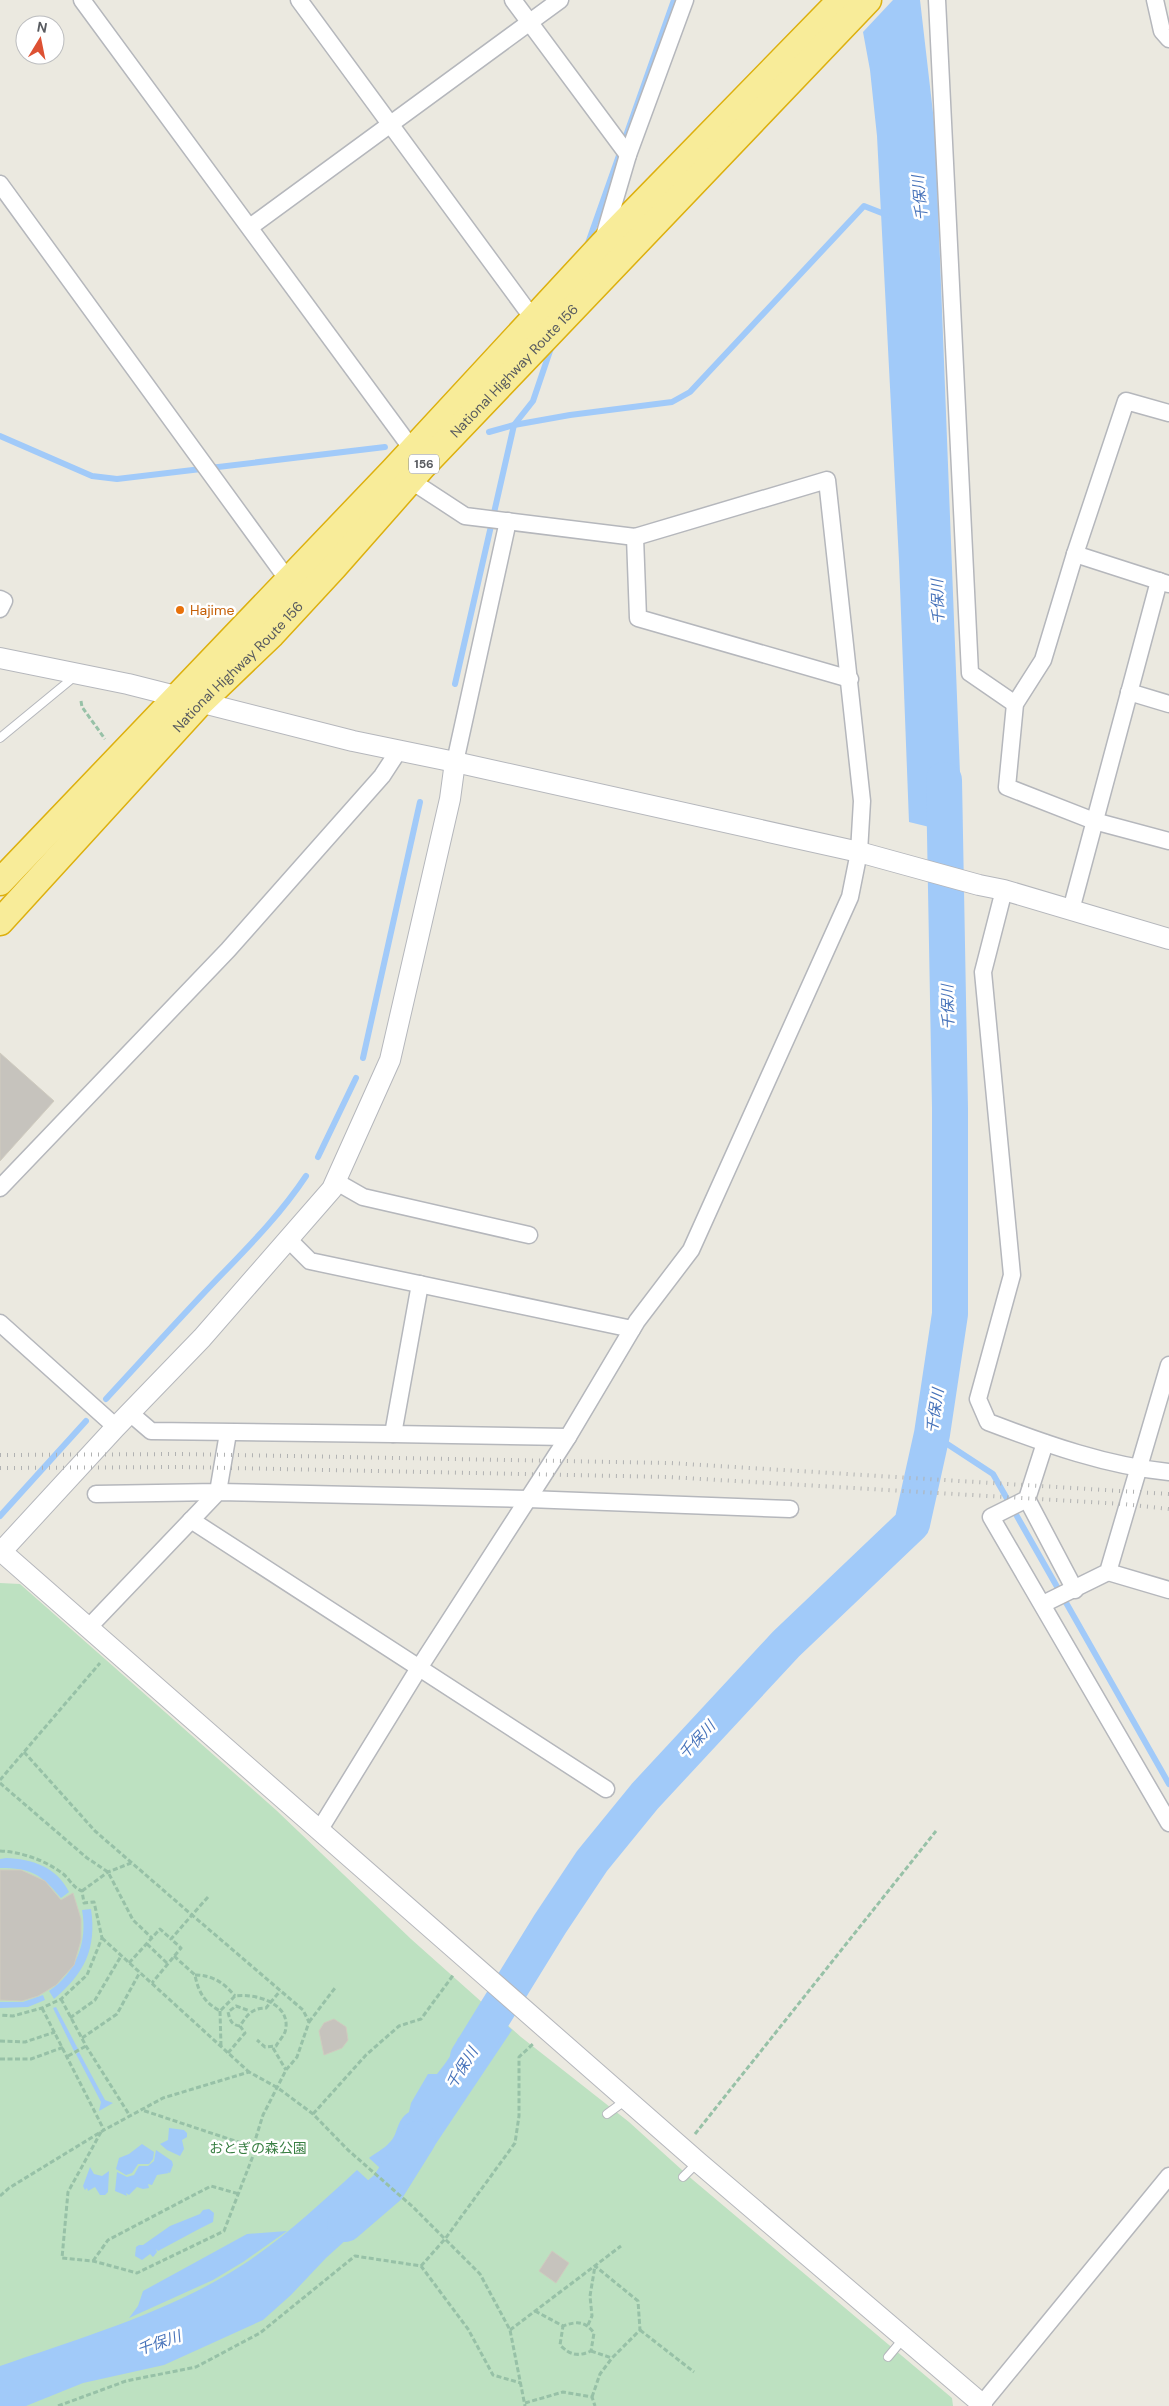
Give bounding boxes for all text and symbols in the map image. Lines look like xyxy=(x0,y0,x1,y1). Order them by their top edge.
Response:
north arrow xyxy=(15,15,65,65)
text: N xyxy=(36,17,49,37)
water label: 千保川 xyxy=(908,173,932,221)
street label: National Highway Route 156 xyxy=(446,300,582,441)
road number: 156 xyxy=(409,454,439,474)
water label: 千保川 xyxy=(927,577,949,625)
street label: National Highway Route 156 xyxy=(169,597,307,736)
place label: Hajime xyxy=(190,601,234,619)
marker: Hajime xyxy=(174,604,186,616)
water label: 千保川 xyxy=(938,982,958,1030)
water label: 千保川 xyxy=(922,1385,949,1435)
water label: 千保川 xyxy=(674,1715,721,1763)
water label: 千保川 xyxy=(442,2042,483,2092)
park label: おとぎの森公園 xyxy=(209,2139,307,2157)
water label: 千保川 xyxy=(134,2326,185,2360)

